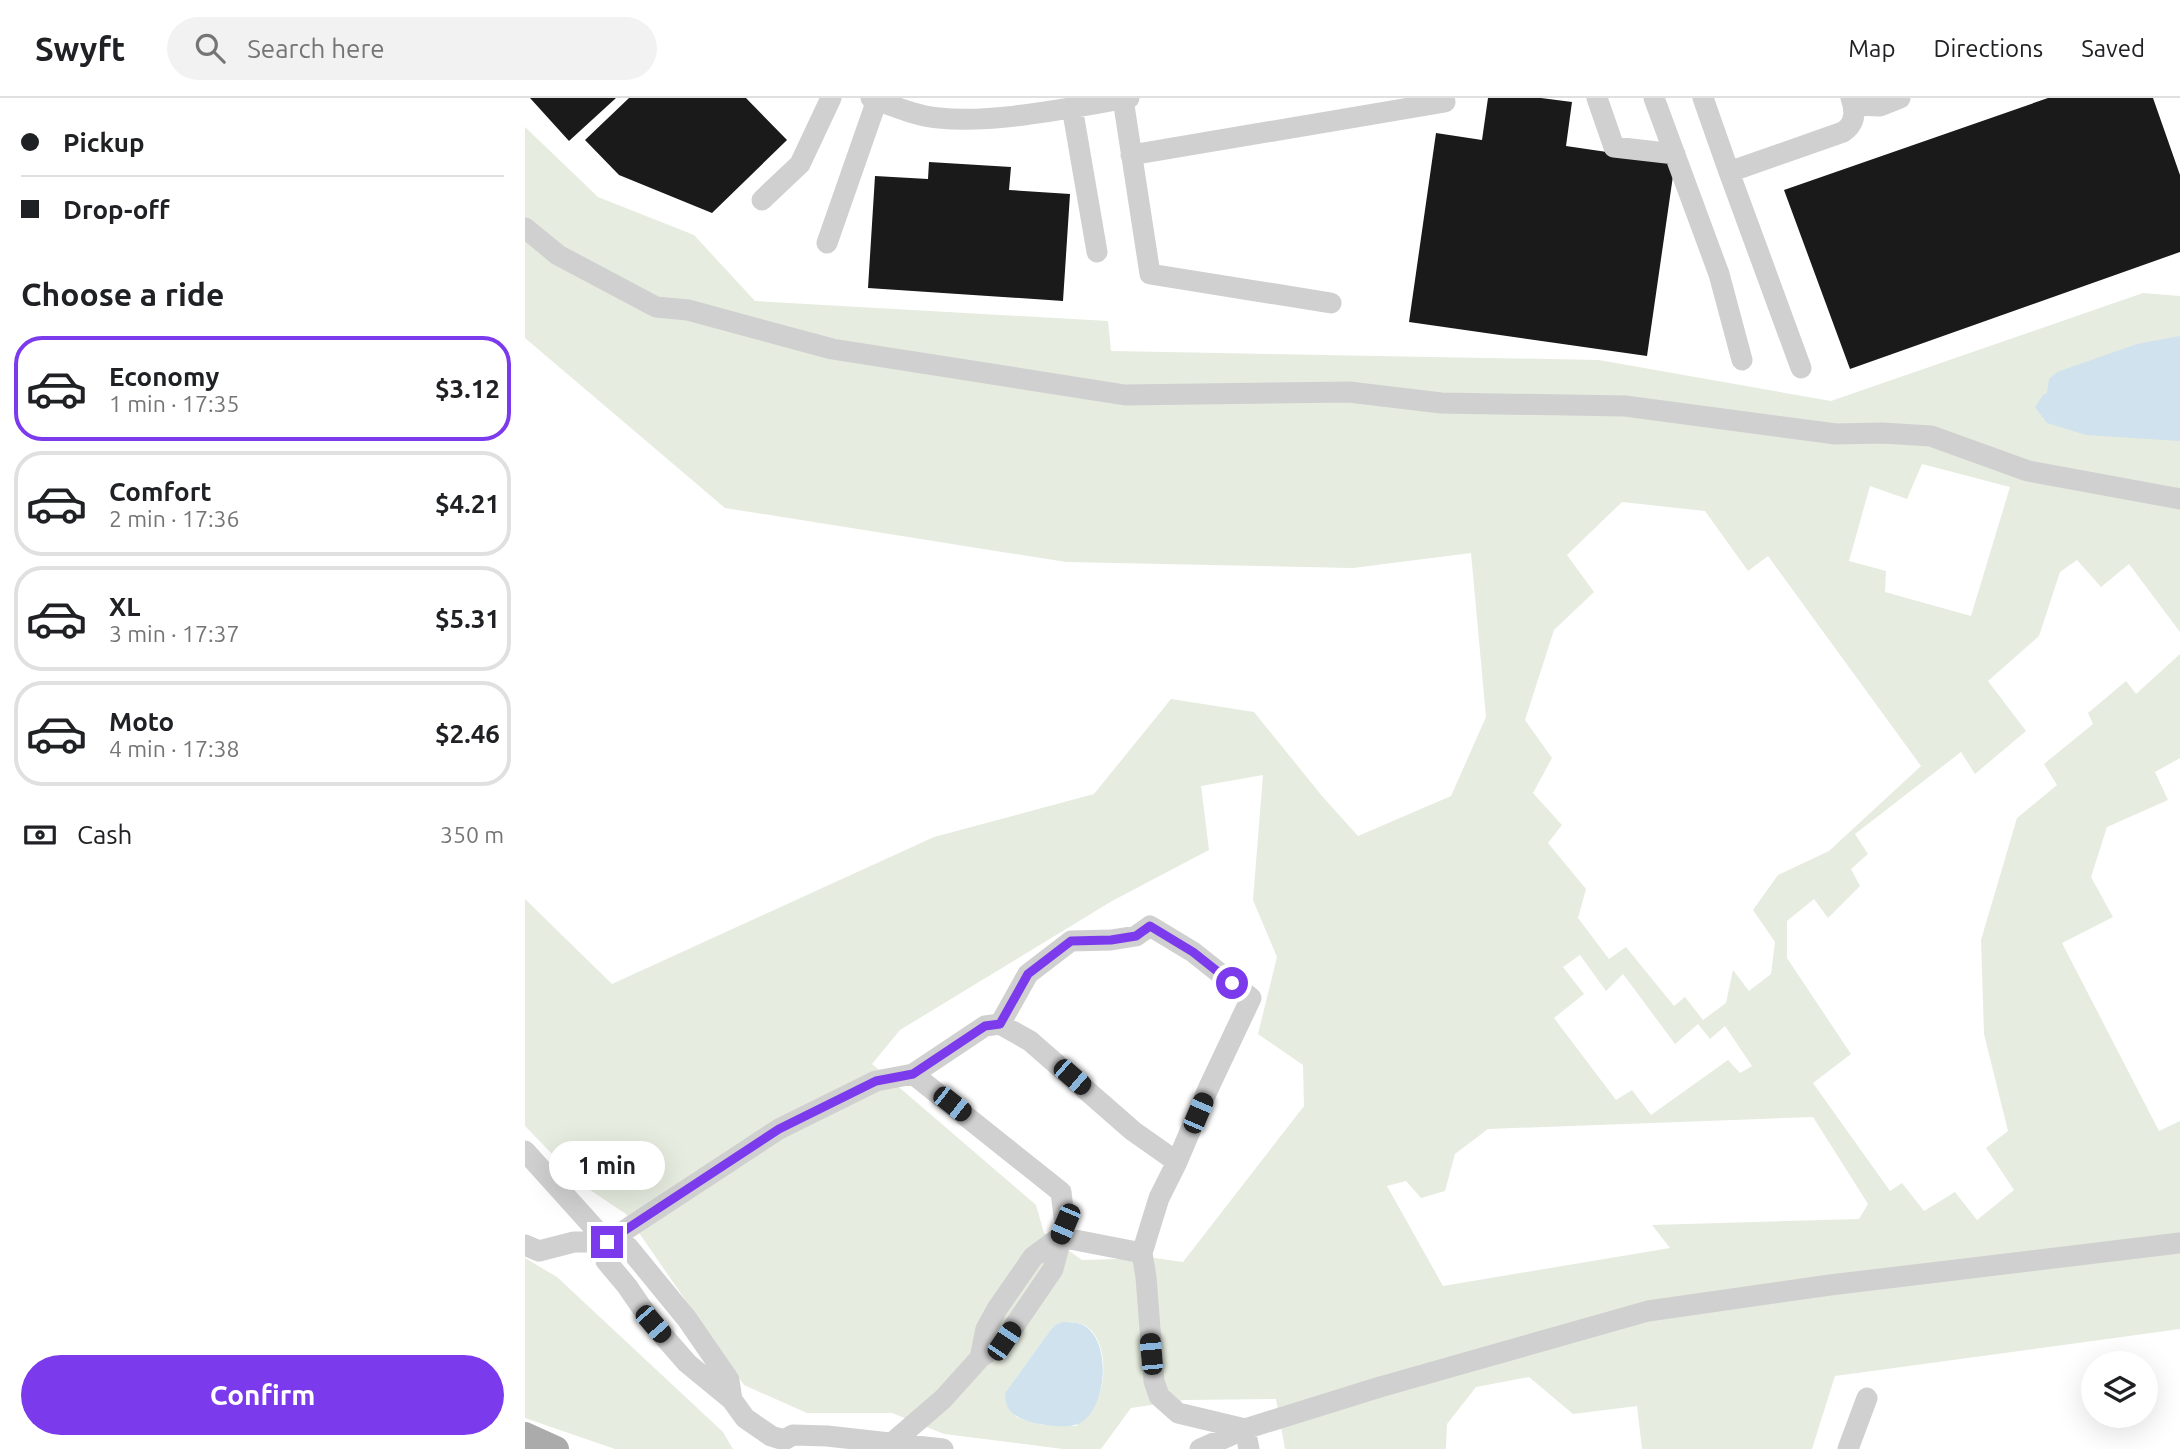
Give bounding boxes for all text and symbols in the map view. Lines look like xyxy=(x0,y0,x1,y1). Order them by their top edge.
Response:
search box xyxy=(167,17,657,80)
icon: search xyxy=(191,29,229,67)
text: Swyft xyxy=(35,30,125,67)
text: Search here xyxy=(247,34,385,63)
text: Map xyxy=(1848,35,1895,62)
text: Directions xyxy=(1933,35,2043,62)
text: Saved xyxy=(2081,35,2145,62)
text: Pickup xyxy=(63,128,145,157)
text: Drop-off xyxy=(63,195,170,224)
text: Choose a ride xyxy=(21,276,224,312)
icon: car xyxy=(25,357,88,420)
text: Economy xyxy=(109,362,219,391)
text: $3.12 xyxy=(435,374,500,403)
text: 1 min · 17:35 xyxy=(109,391,240,416)
icon: car xyxy=(25,472,88,535)
text: Comfort xyxy=(109,477,212,506)
text: $4.21 xyxy=(435,489,500,518)
text: 2 min · 17:36 xyxy=(109,506,240,531)
icon: car xyxy=(25,587,88,650)
text: XL xyxy=(109,592,140,621)
text: $5.31 xyxy=(435,604,500,633)
text: 3 min · 17:37 xyxy=(109,621,240,646)
icon: car xyxy=(25,702,88,765)
text: Moto xyxy=(109,707,174,736)
text: $2.46 xyxy=(435,719,500,748)
text: 4 min · 17:38 xyxy=(109,736,240,761)
icon: cash xyxy=(21,816,59,854)
text: Cash xyxy=(77,820,132,849)
text: 350 m xyxy=(440,822,504,847)
route start xyxy=(1216,967,1248,999)
car xyxy=(1050,1055,1095,1099)
car xyxy=(929,1083,976,1125)
car xyxy=(1181,1090,1216,1136)
callout: 1 min xyxy=(549,1140,665,1190)
text: 1 min xyxy=(578,1153,636,1178)
car xyxy=(1048,1201,1083,1247)
route end xyxy=(591,1226,623,1258)
car xyxy=(632,1301,675,1347)
car xyxy=(984,1318,1025,1364)
car xyxy=(1139,1332,1164,1376)
map controls xyxy=(2081,1351,2158,1428)
button: layers xyxy=(2081,1351,2158,1428)
button: Confirm xyxy=(21,1355,504,1435)

